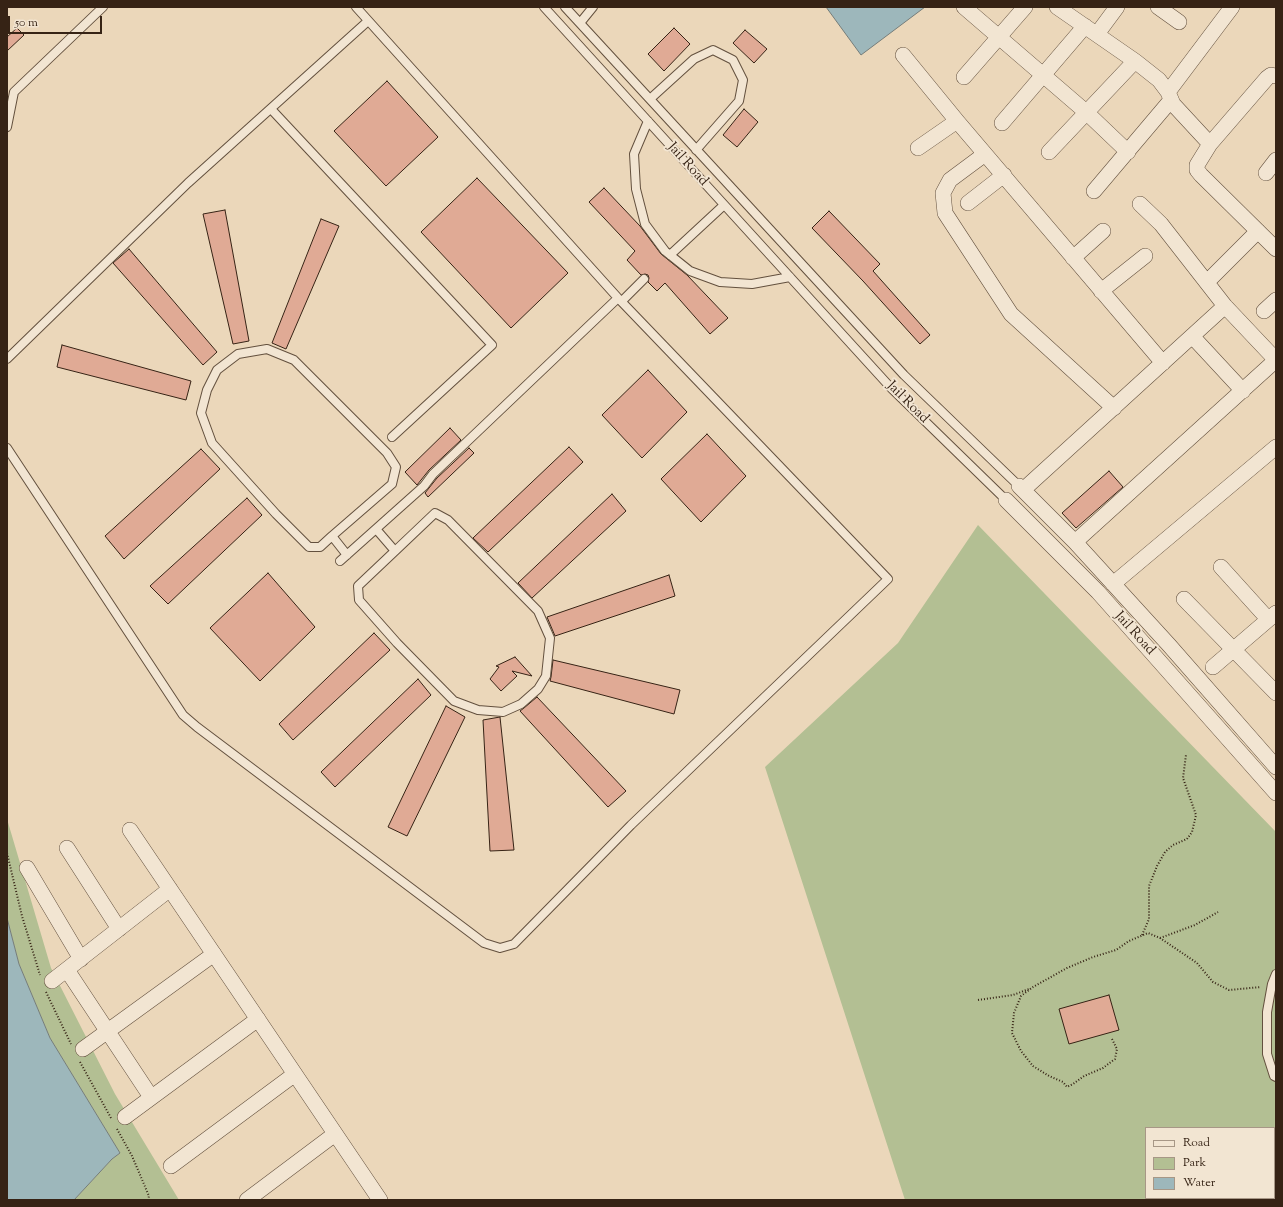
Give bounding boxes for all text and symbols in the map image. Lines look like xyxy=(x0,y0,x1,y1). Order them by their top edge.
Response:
scale bar xyxy=(10,8,104,34)
text: 50 m xyxy=(15,14,38,32)
street label: Jail Road xyxy=(663,140,711,190)
street label: Jail Road xyxy=(882,378,932,428)
street label: Jail Road xyxy=(1110,609,1158,659)
legend xyxy=(1145,1127,1275,1199)
text: Road xyxy=(1183,1134,1210,1152)
text: Park xyxy=(1183,1154,1206,1172)
text: Water xyxy=(1183,1174,1215,1192)

